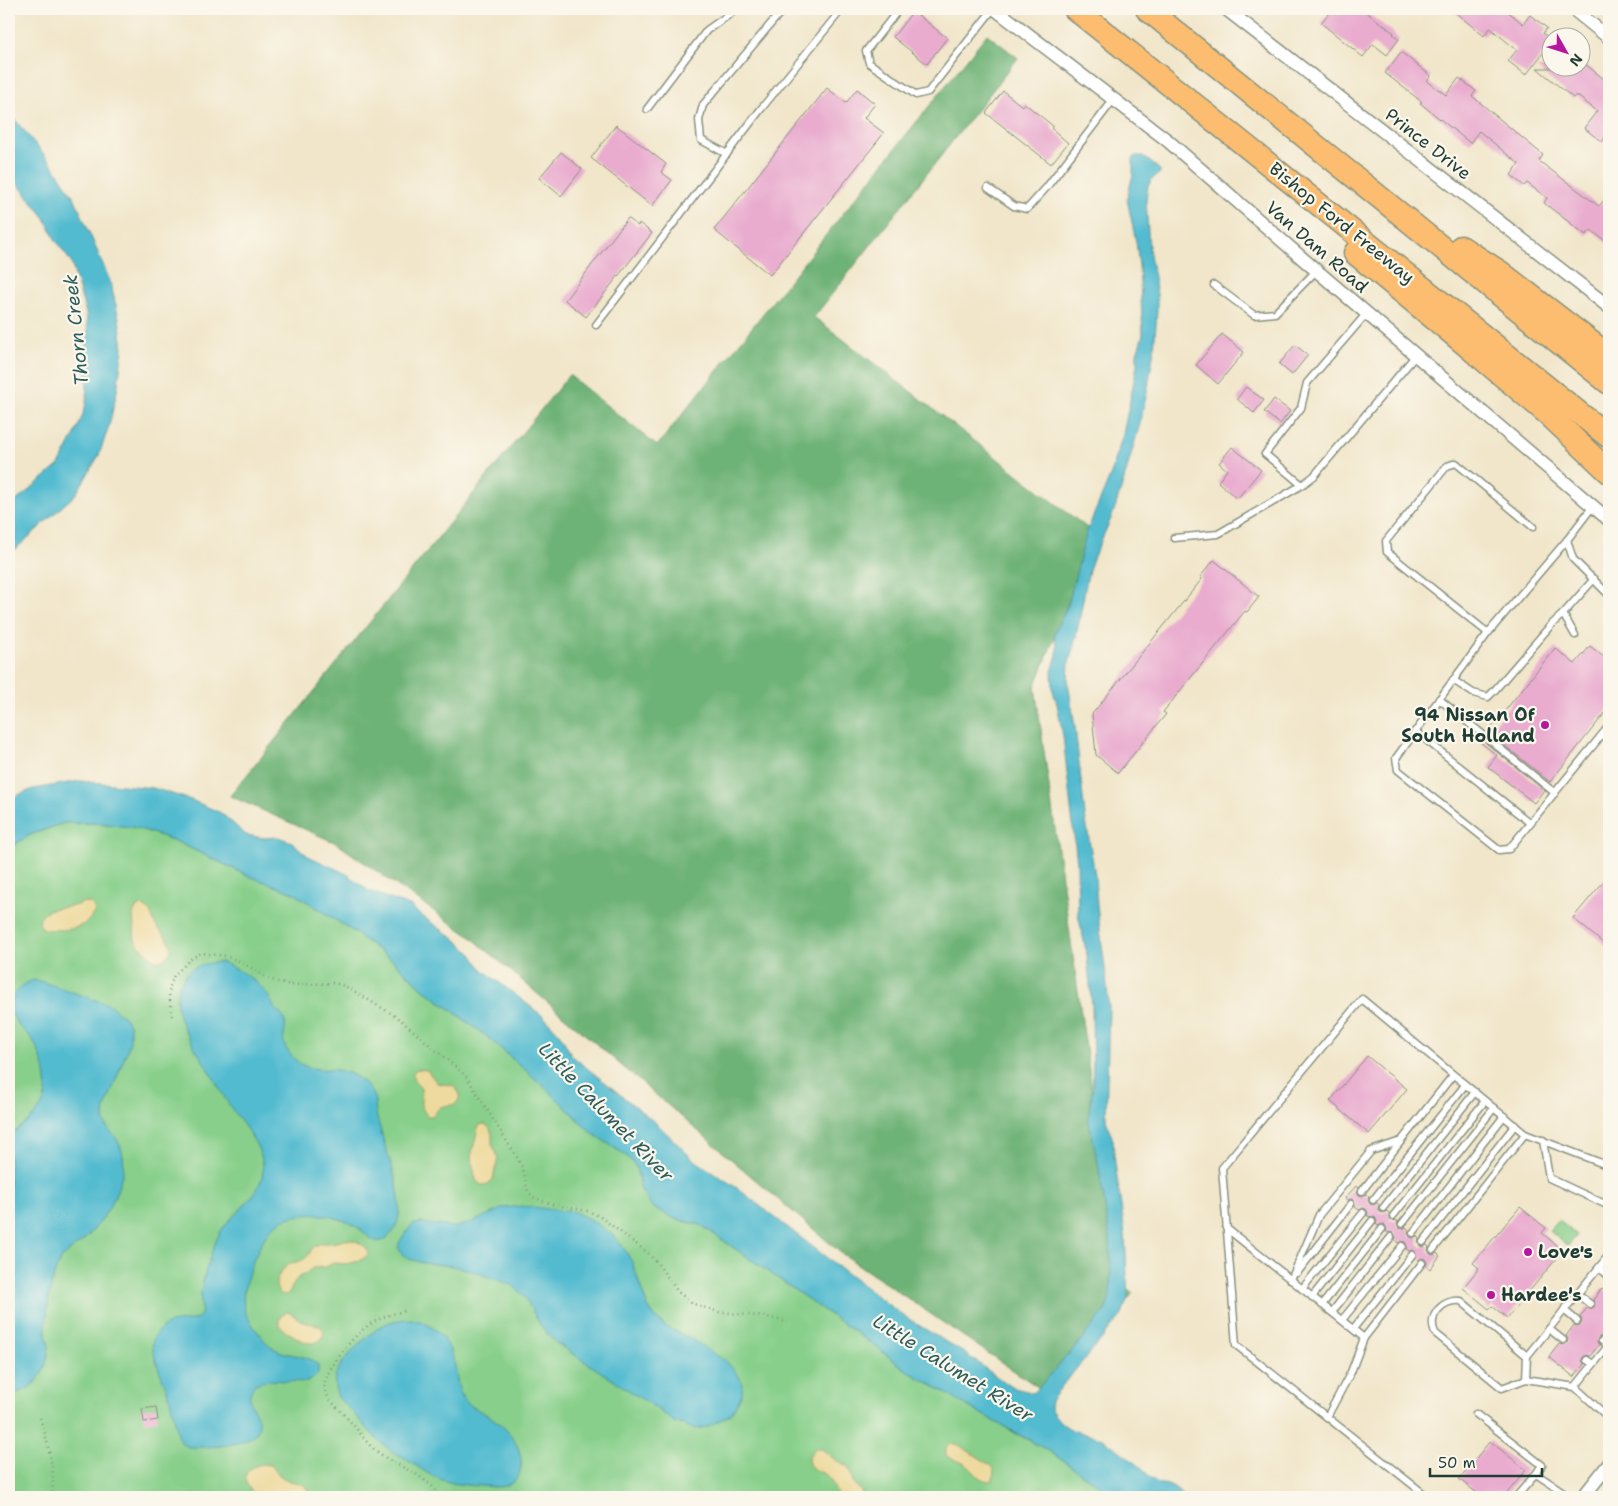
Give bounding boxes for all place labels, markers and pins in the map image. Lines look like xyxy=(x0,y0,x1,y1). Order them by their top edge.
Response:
place label: 94 Nissan Of South Holland xyxy=(1401,703,1536,748)
marker: 94 Nissan Of South Holland xyxy=(1539,719,1551,731)
place label: Love's xyxy=(1538,1240,1593,1264)
marker: Love's xyxy=(1522,1246,1534,1258)
place label: Hardee's xyxy=(1501,1283,1582,1307)
marker: Hardee's xyxy=(1485,1289,1497,1301)

